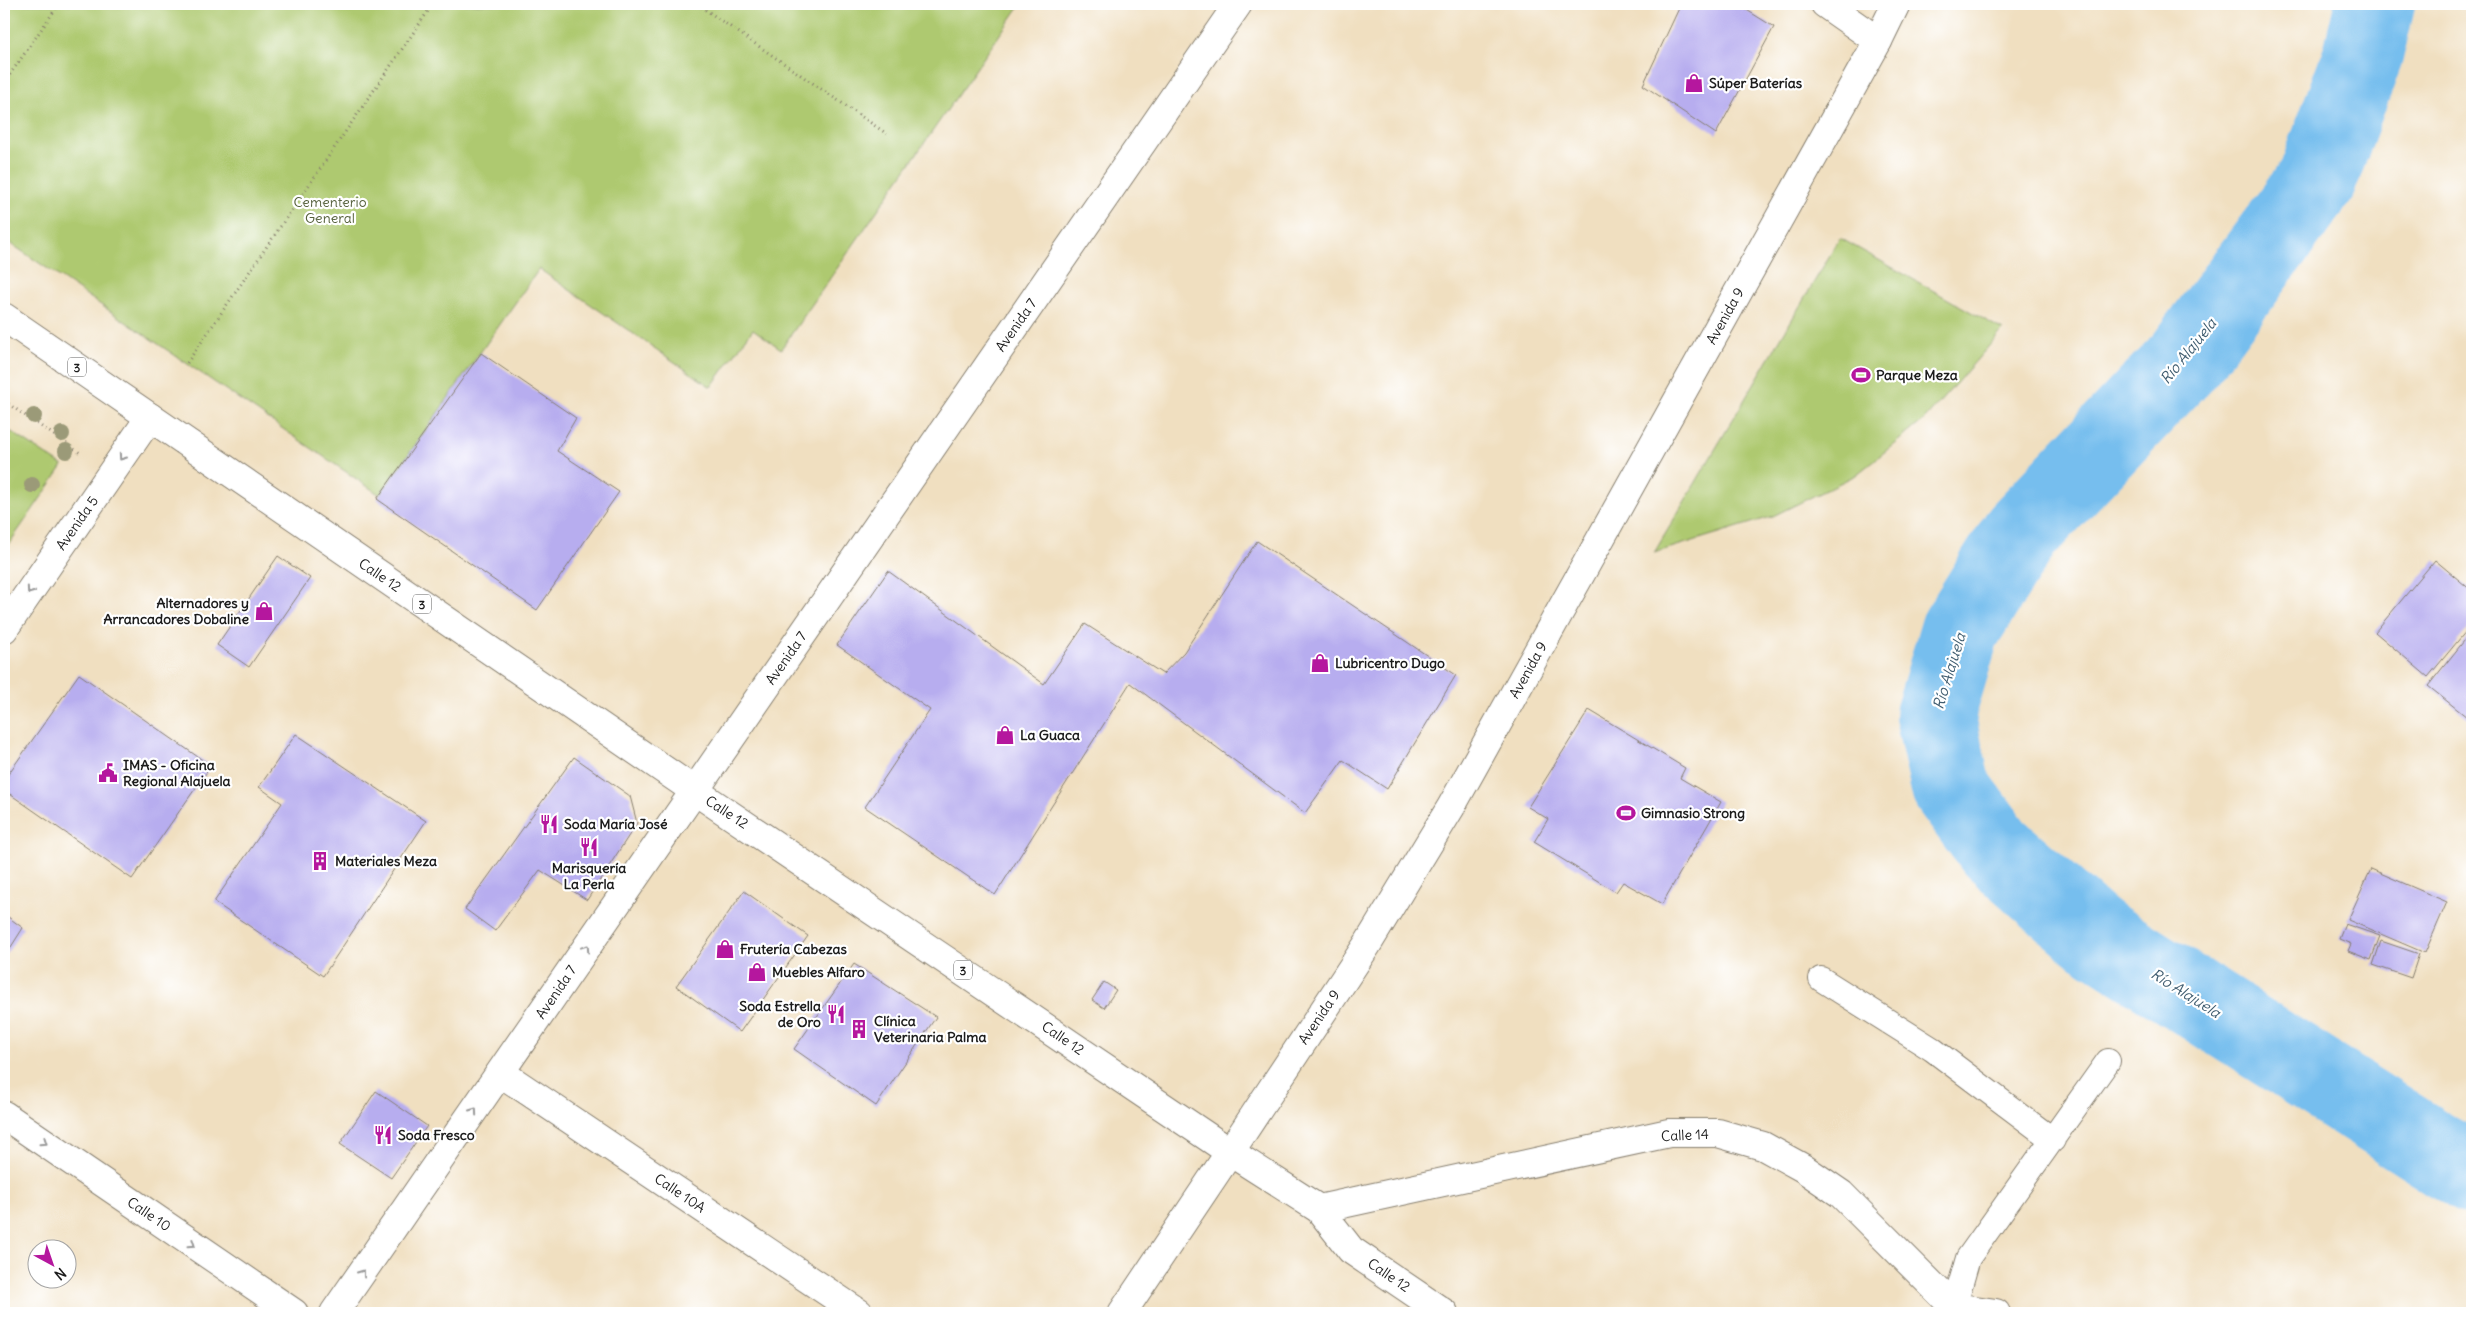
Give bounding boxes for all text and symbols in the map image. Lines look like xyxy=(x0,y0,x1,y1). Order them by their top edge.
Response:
shop icon: Súper Baterías xyxy=(1683,72,1705,94)
place label: Súper Baterías xyxy=(1709,74,1803,92)
park label: Cementerio General xyxy=(293,193,367,227)
street label: Avenida 9 xyxy=(1702,284,1748,348)
street label: Avenida 7 xyxy=(991,295,1041,355)
water label: Río Alajuela xyxy=(2156,313,2221,387)
road number: 3 xyxy=(68,358,86,377)
sports icon: Parque Meza xyxy=(1850,364,1872,386)
place label: Parque Meza xyxy=(1876,366,1958,384)
one-way arrow xyxy=(119,451,128,461)
street label: Avenida 5 xyxy=(52,492,102,554)
street label: Calle 12 xyxy=(355,554,405,596)
one-way arrow xyxy=(27,585,36,595)
place label: Alternadores y Arrancadores Dobaline xyxy=(104,594,249,628)
road number: 3 xyxy=(413,594,431,614)
shop icon: Alternadores y Arrancadores Dobaline xyxy=(253,600,275,622)
street label: Avenida 7 xyxy=(761,628,811,688)
water label: Río Alajuela xyxy=(1928,629,1970,711)
street label: Avenida 9 xyxy=(1505,638,1551,702)
shop icon: Lubricentro Dugo xyxy=(1309,652,1331,674)
place label: Lubricentro Dugo xyxy=(1335,654,1445,672)
shop icon: La Guaca xyxy=(994,724,1016,746)
place label: La Guaca xyxy=(1020,726,1080,744)
place label: IMAS - Oficina Regional Alajuela xyxy=(123,756,231,790)
public building icon: IMAS - Oficina Regional Alajuela xyxy=(97,762,119,784)
street label: Calle 12 xyxy=(702,792,752,833)
sports icon: Gimnasio Strong xyxy=(1615,802,1637,824)
place label: Gimnasio Strong xyxy=(1641,804,1745,822)
restaurant icon: Soda María José xyxy=(538,813,560,835)
place label: Soda María José xyxy=(564,815,668,833)
restaurant icon: Marisquería La Perla xyxy=(578,836,600,858)
building icon: Materiales Meza xyxy=(309,850,331,872)
place label: Materiales Meza xyxy=(335,852,437,870)
place label: Marisquería La Perla xyxy=(552,859,626,893)
shop icon: Frutería Cabezas xyxy=(714,938,736,960)
place label: Frutería Cabezas xyxy=(740,940,847,958)
one-way arrow xyxy=(580,945,589,954)
road number: 3 xyxy=(954,960,972,980)
shop icon: Muebles Alfaro xyxy=(746,961,768,983)
street label: Avenida 7 xyxy=(532,962,581,1022)
place label: Muebles Alfaro xyxy=(772,963,865,981)
water label: Río Alajuela xyxy=(2148,964,2226,1023)
street label: Avenida 9 xyxy=(1294,986,1344,1048)
place label: Soda Estrella de Oro xyxy=(739,997,821,1031)
restaurant icon: Soda Estrella de Oro xyxy=(825,1003,847,1025)
place label: Clínica Veterinaria Palma xyxy=(874,1012,986,1046)
street label: Calle 12 xyxy=(1038,1017,1088,1059)
building icon: Clínica Veterinaria Palma xyxy=(848,1018,870,1040)
one-way arrow xyxy=(468,1107,477,1117)
restaurant icon: Soda Fresco xyxy=(372,1124,394,1146)
street label: Calle 14 xyxy=(1661,1125,1709,1145)
place label: Soda Fresco xyxy=(398,1126,475,1144)
one-way arrow xyxy=(38,1136,48,1145)
street label: Calle 10A xyxy=(651,1169,709,1217)
street label: Calle 10 xyxy=(124,1193,174,1235)
one-way arrow xyxy=(187,1238,196,1247)
north arrow xyxy=(28,1240,78,1290)
street label: Calle 12 xyxy=(1364,1254,1414,1296)
text: N xyxy=(51,1264,70,1284)
one-way arrow xyxy=(356,1269,365,1279)

